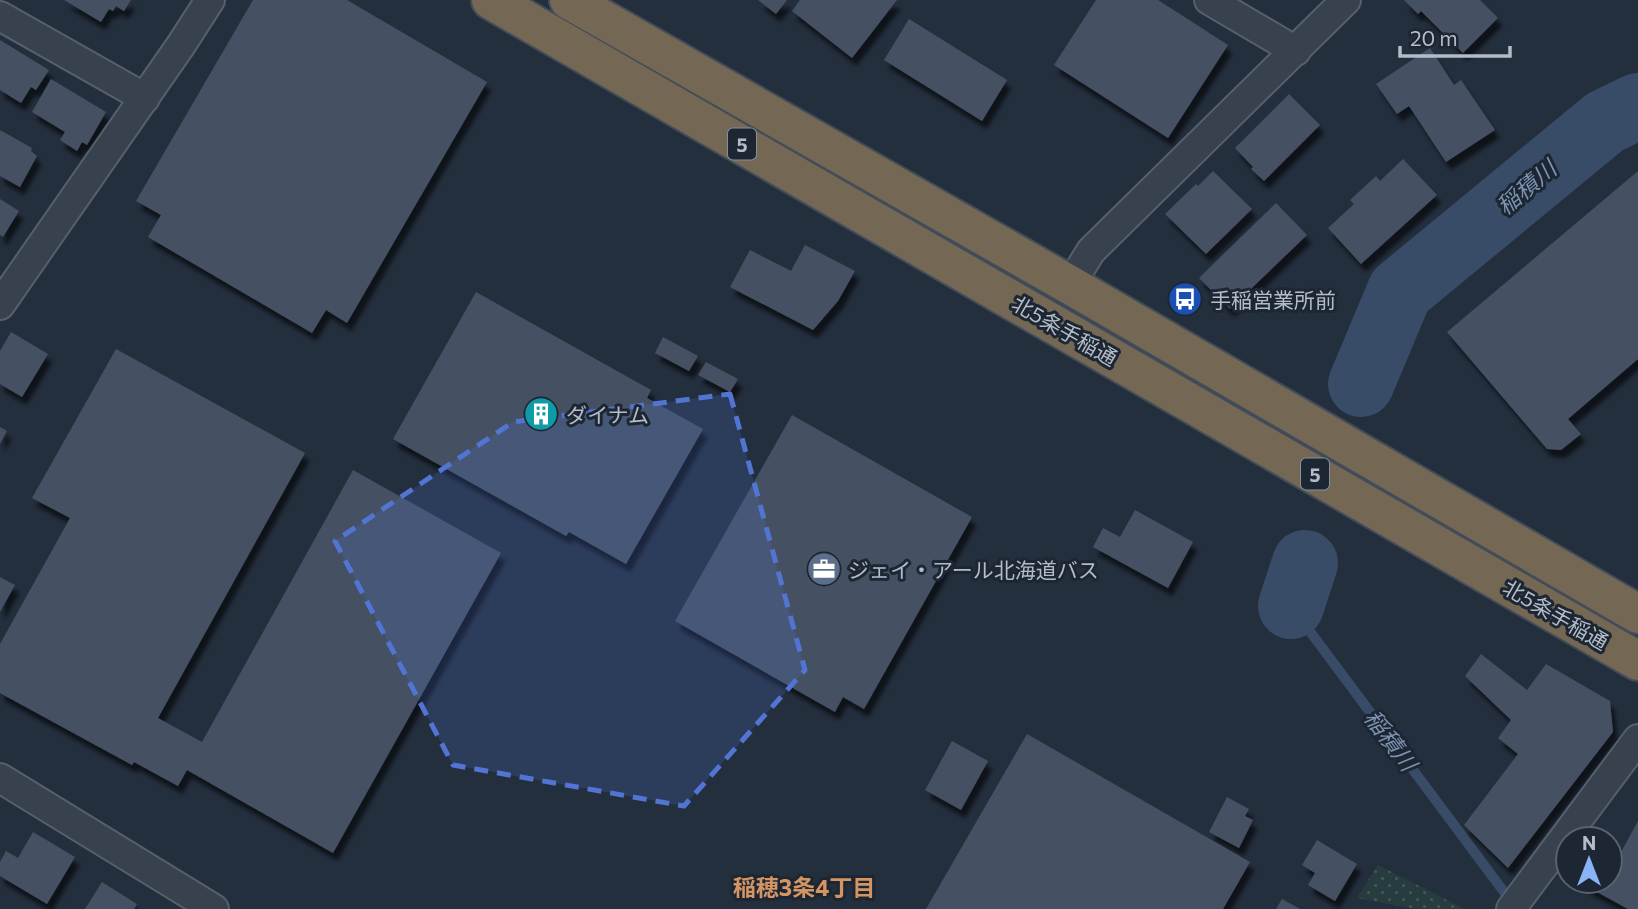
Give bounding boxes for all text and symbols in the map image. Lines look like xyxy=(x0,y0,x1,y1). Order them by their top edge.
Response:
scale bar xyxy=(1400,14,1510,58)
text: 20 m xyxy=(1410,25,1458,50)
road number: 5 xyxy=(728,128,756,160)
water label: 稲積川 xyxy=(1491,152,1564,220)
bus stop icon: 手稲営業所前 xyxy=(1166,280,1204,318)
place label: 手稲営業所前 xyxy=(1210,287,1336,312)
street label: 北5条手稲通 xyxy=(1008,290,1122,370)
building icon: ダイナム xyxy=(522,395,560,433)
place label: ダイナム xyxy=(566,402,649,427)
road number: 5 xyxy=(1301,458,1329,489)
office icon: ジェイ・アール北海道バス xyxy=(805,550,843,588)
place label: ジェイ・アール北海道バス xyxy=(848,557,1099,582)
street label: 北5条手稲通 xyxy=(1499,574,1613,654)
water label: 稲積川 xyxy=(1359,704,1425,778)
north arrow xyxy=(1554,825,1624,895)
text: N xyxy=(1582,831,1596,854)
district label: 稲穂3条4丁目 xyxy=(733,873,875,901)

